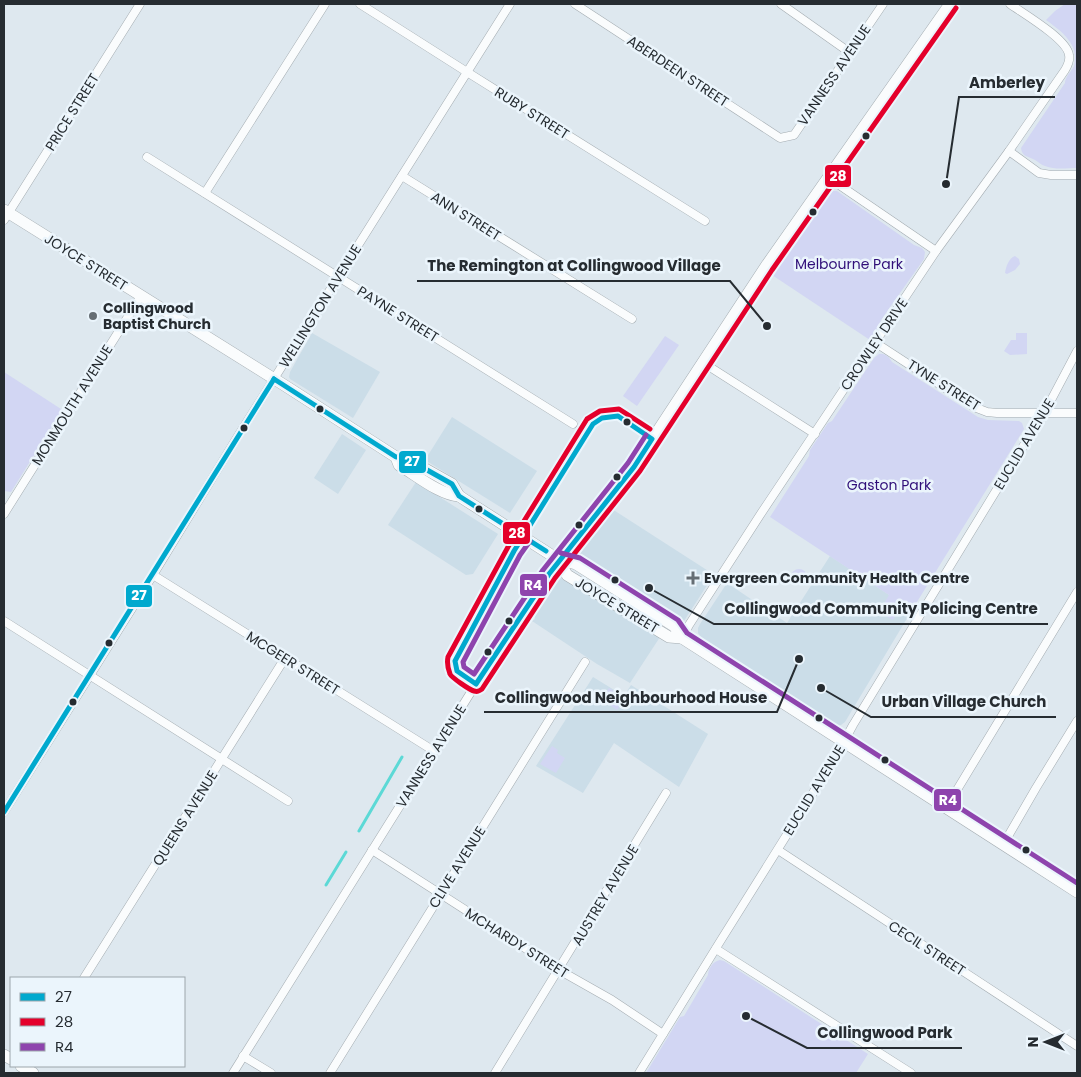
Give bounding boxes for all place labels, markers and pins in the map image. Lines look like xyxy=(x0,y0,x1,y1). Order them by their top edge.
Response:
callout: Amberley xyxy=(959,67,1055,97)
unlabelled marker xyxy=(861,131,871,141)
unlabelled marker xyxy=(808,207,818,217)
callout: The Remington at Collingwood Village xyxy=(417,251,730,281)
place label: Collingwood Baptist Church xyxy=(103,298,211,334)
marker: Collingwood Baptist Church xyxy=(87,310,99,322)
unlabelled marker xyxy=(315,404,325,414)
unlabelled marker xyxy=(622,417,632,427)
unlabelled marker xyxy=(239,423,249,433)
unlabelled marker xyxy=(612,472,622,482)
unlabelled marker xyxy=(474,504,484,514)
unlabelled marker xyxy=(574,520,584,530)
place label: Evergreen Community Health Centre xyxy=(704,568,970,588)
marker: Evergreen Community Health Centre xyxy=(686,571,700,585)
unlabelled marker xyxy=(610,575,620,585)
callout: Collingwood Community Policing Centre xyxy=(714,594,1048,624)
unlabelled marker xyxy=(504,616,514,626)
unlabelled marker xyxy=(104,638,114,648)
unlabelled marker xyxy=(483,647,493,657)
callout: Collingwood Neighbourhood House xyxy=(484,682,777,712)
callout: Urban Village Church xyxy=(871,687,1056,717)
unlabelled marker xyxy=(68,697,78,707)
unlabelled marker xyxy=(814,713,824,723)
unlabelled marker xyxy=(880,755,890,765)
unlabelled marker xyxy=(1021,845,1031,855)
callout: Collingwood Park xyxy=(807,1018,962,1048)

